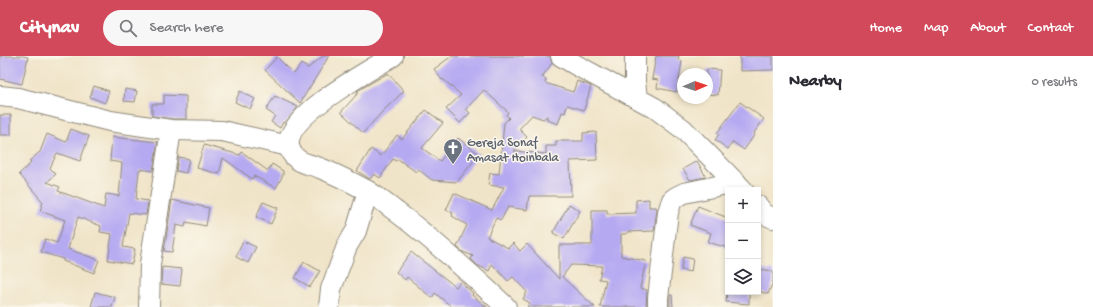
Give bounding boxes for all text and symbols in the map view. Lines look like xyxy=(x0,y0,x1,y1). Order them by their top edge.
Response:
search box xyxy=(103,10,383,46)
text: Citynav xyxy=(20,17,79,40)
icon: search xyxy=(117,17,139,39)
text: Search here xyxy=(149,19,223,37)
text: Home xyxy=(870,20,902,37)
text: Map xyxy=(924,20,948,37)
text: About xyxy=(970,20,1006,37)
text: Contact xyxy=(1028,20,1073,37)
north arrow xyxy=(677,68,713,104)
text: Nearby xyxy=(789,72,842,92)
text: 0 results xyxy=(1031,75,1077,90)
place label: Gereja Sonaf Amasat Hoinbala xyxy=(467,136,560,166)
church icon: Gereja Sonaf Amasat Hoinbala xyxy=(442,137,464,165)
map controls xyxy=(725,187,761,295)
button: + xyxy=(725,187,761,223)
button: − xyxy=(725,223,761,259)
button: layers xyxy=(725,259,761,295)

